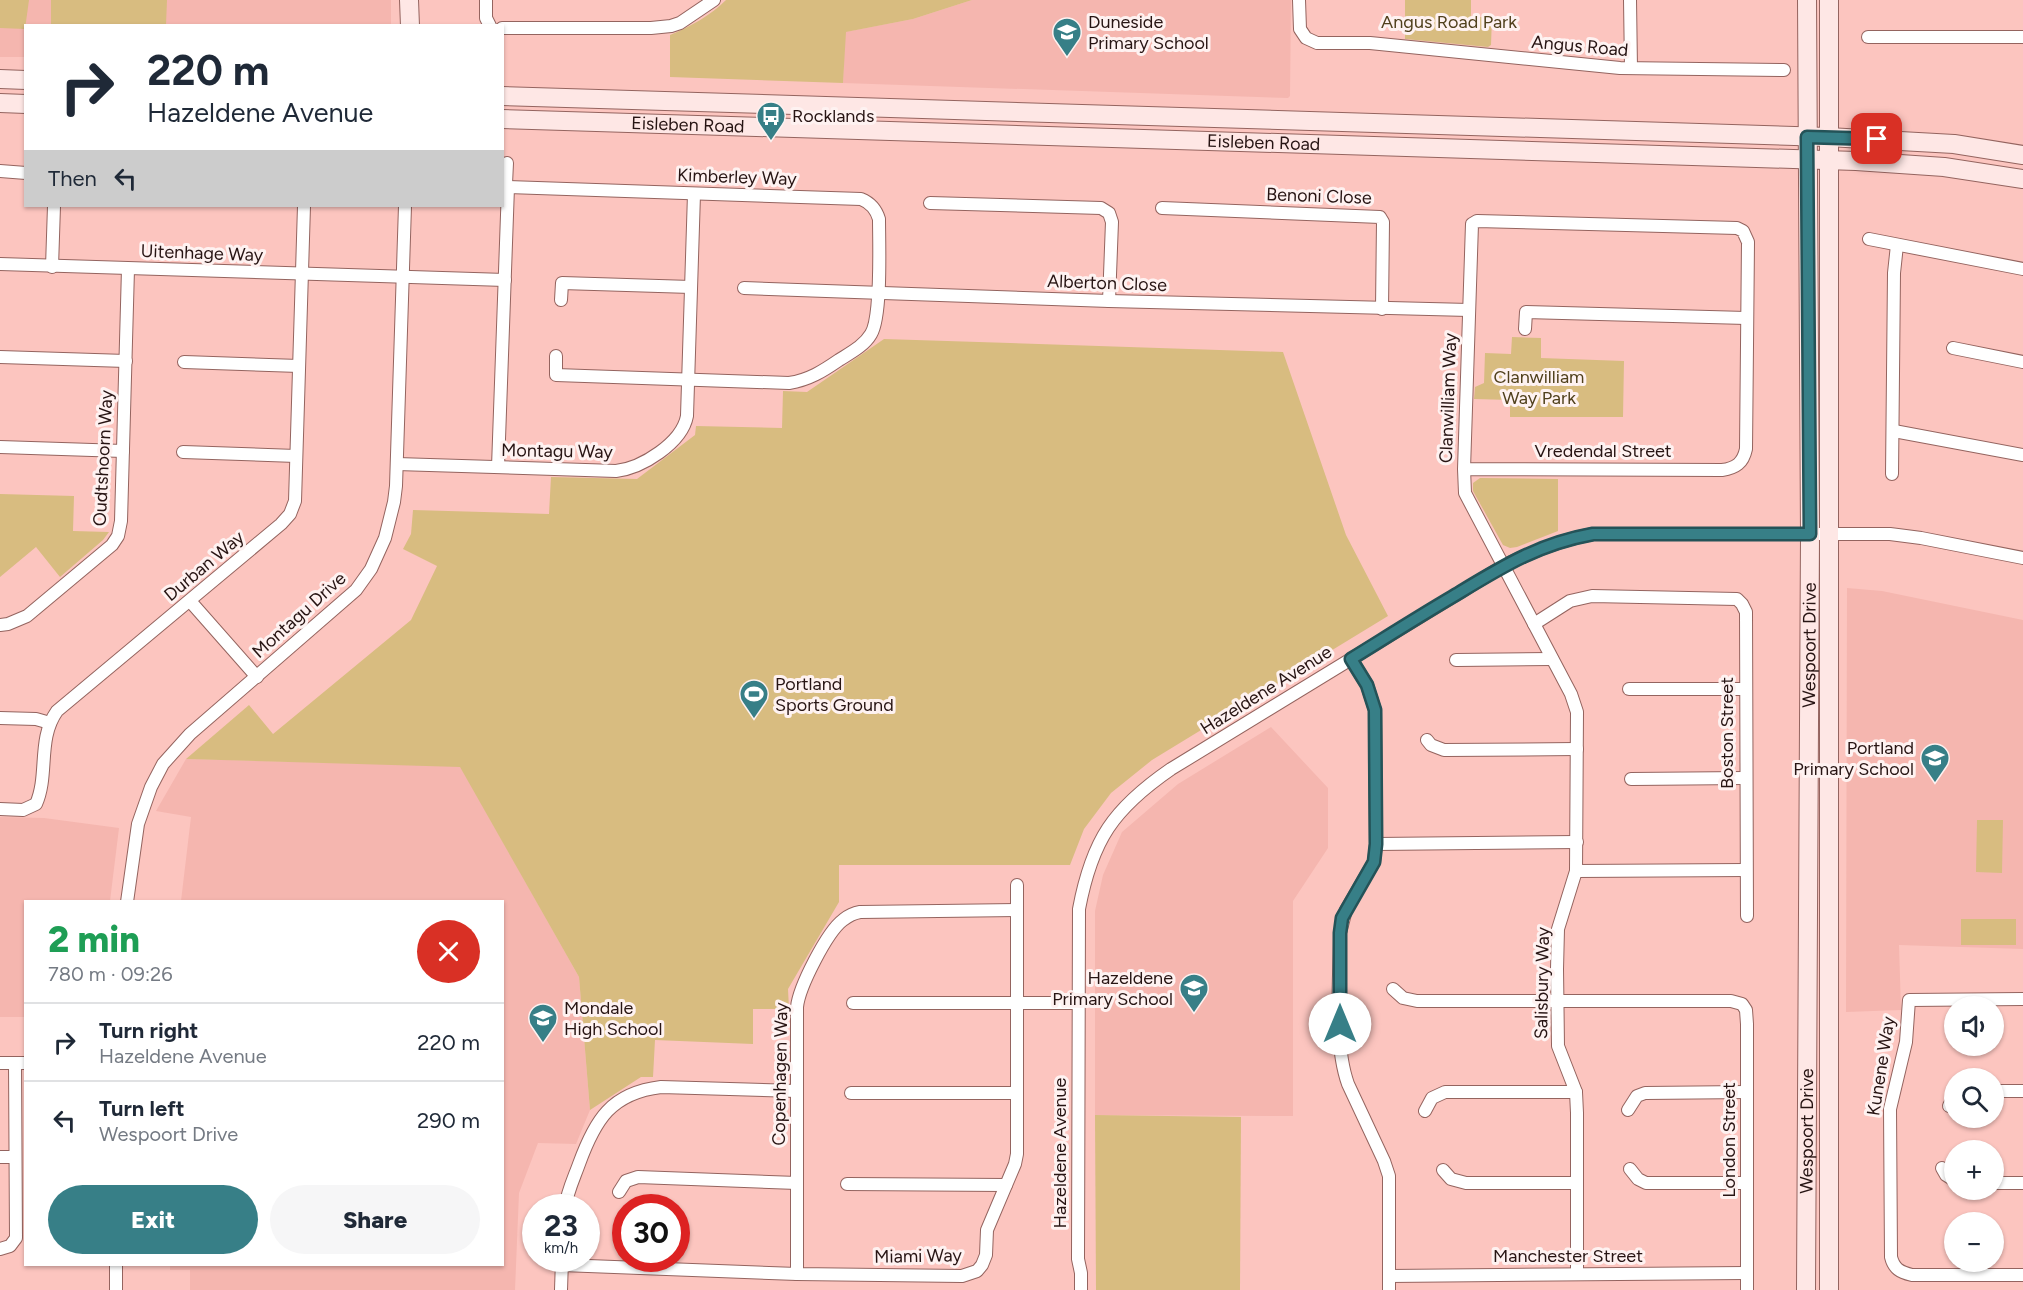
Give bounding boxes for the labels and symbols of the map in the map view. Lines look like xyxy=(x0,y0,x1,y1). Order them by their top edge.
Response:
place label: Duneside Primary School xyxy=(1088,11,1209,54)
park label: Angus Road Park xyxy=(1381,11,1517,33)
school or university icon: Duneside Primary School xyxy=(1051,16,1083,58)
street label: Angus Road xyxy=(1531,31,1629,61)
bus stop icon: Rocklands xyxy=(755,100,787,142)
place label: Rocklands xyxy=(792,105,874,127)
street label: Eisleben Road xyxy=(631,112,745,138)
pin xyxy=(1851,113,1902,164)
street label: Eisleben Road xyxy=(1207,130,1321,155)
street label: Kimberley Way xyxy=(677,164,798,190)
street label: Benoni Close xyxy=(1266,183,1372,209)
street label: Uitenhage Way xyxy=(140,240,264,266)
street label: Alberton Close xyxy=(1047,270,1167,296)
street label: Clanwilliam Way xyxy=(1435,332,1461,464)
park label: Clanwilliam Way Park xyxy=(1494,366,1584,409)
street label: Oudtshoorn Way xyxy=(88,389,118,527)
street label: Montagu Way xyxy=(501,439,614,463)
street label: Vredendal Street xyxy=(1534,440,1672,462)
street label: Durban Way xyxy=(159,526,249,606)
street label: Montagu Drive xyxy=(248,567,350,663)
street label: Wespoort Drive xyxy=(1798,582,1821,708)
street label: Hazeldene Avenue xyxy=(1196,641,1336,739)
place label: Portland Sports Ground xyxy=(775,673,894,716)
street label: Boston Street xyxy=(1716,677,1738,789)
sports icon: Portland Sports Ground xyxy=(738,678,770,720)
place label: Portland Primary School xyxy=(1793,737,1914,780)
school or university icon: Portland Primary School xyxy=(1919,742,1951,784)
street label: Salisbury Way xyxy=(1530,926,1554,1039)
place label: Hazeldene Primary School xyxy=(1052,967,1173,1010)
school or university icon: Hazeldene Primary School xyxy=(1178,972,1210,1014)
position arrow xyxy=(1308,992,1372,1056)
place label: Mondale High School xyxy=(564,997,662,1040)
school or university icon: Mondale High School xyxy=(527,1002,559,1044)
street label: Copenhagen Way xyxy=(768,1002,792,1146)
street label: Kunene Way xyxy=(1862,1014,1900,1117)
street label: Wespoort Drive xyxy=(1796,1068,1818,1194)
street label: Hazeldene Avenue xyxy=(1049,1077,1071,1228)
street label: London Street xyxy=(1718,1082,1740,1198)
speed limit sign: 30 xyxy=(612,1194,690,1272)
street label: Miami Way xyxy=(874,1244,963,1268)
street label: Manchester Street xyxy=(1493,1245,1643,1267)

